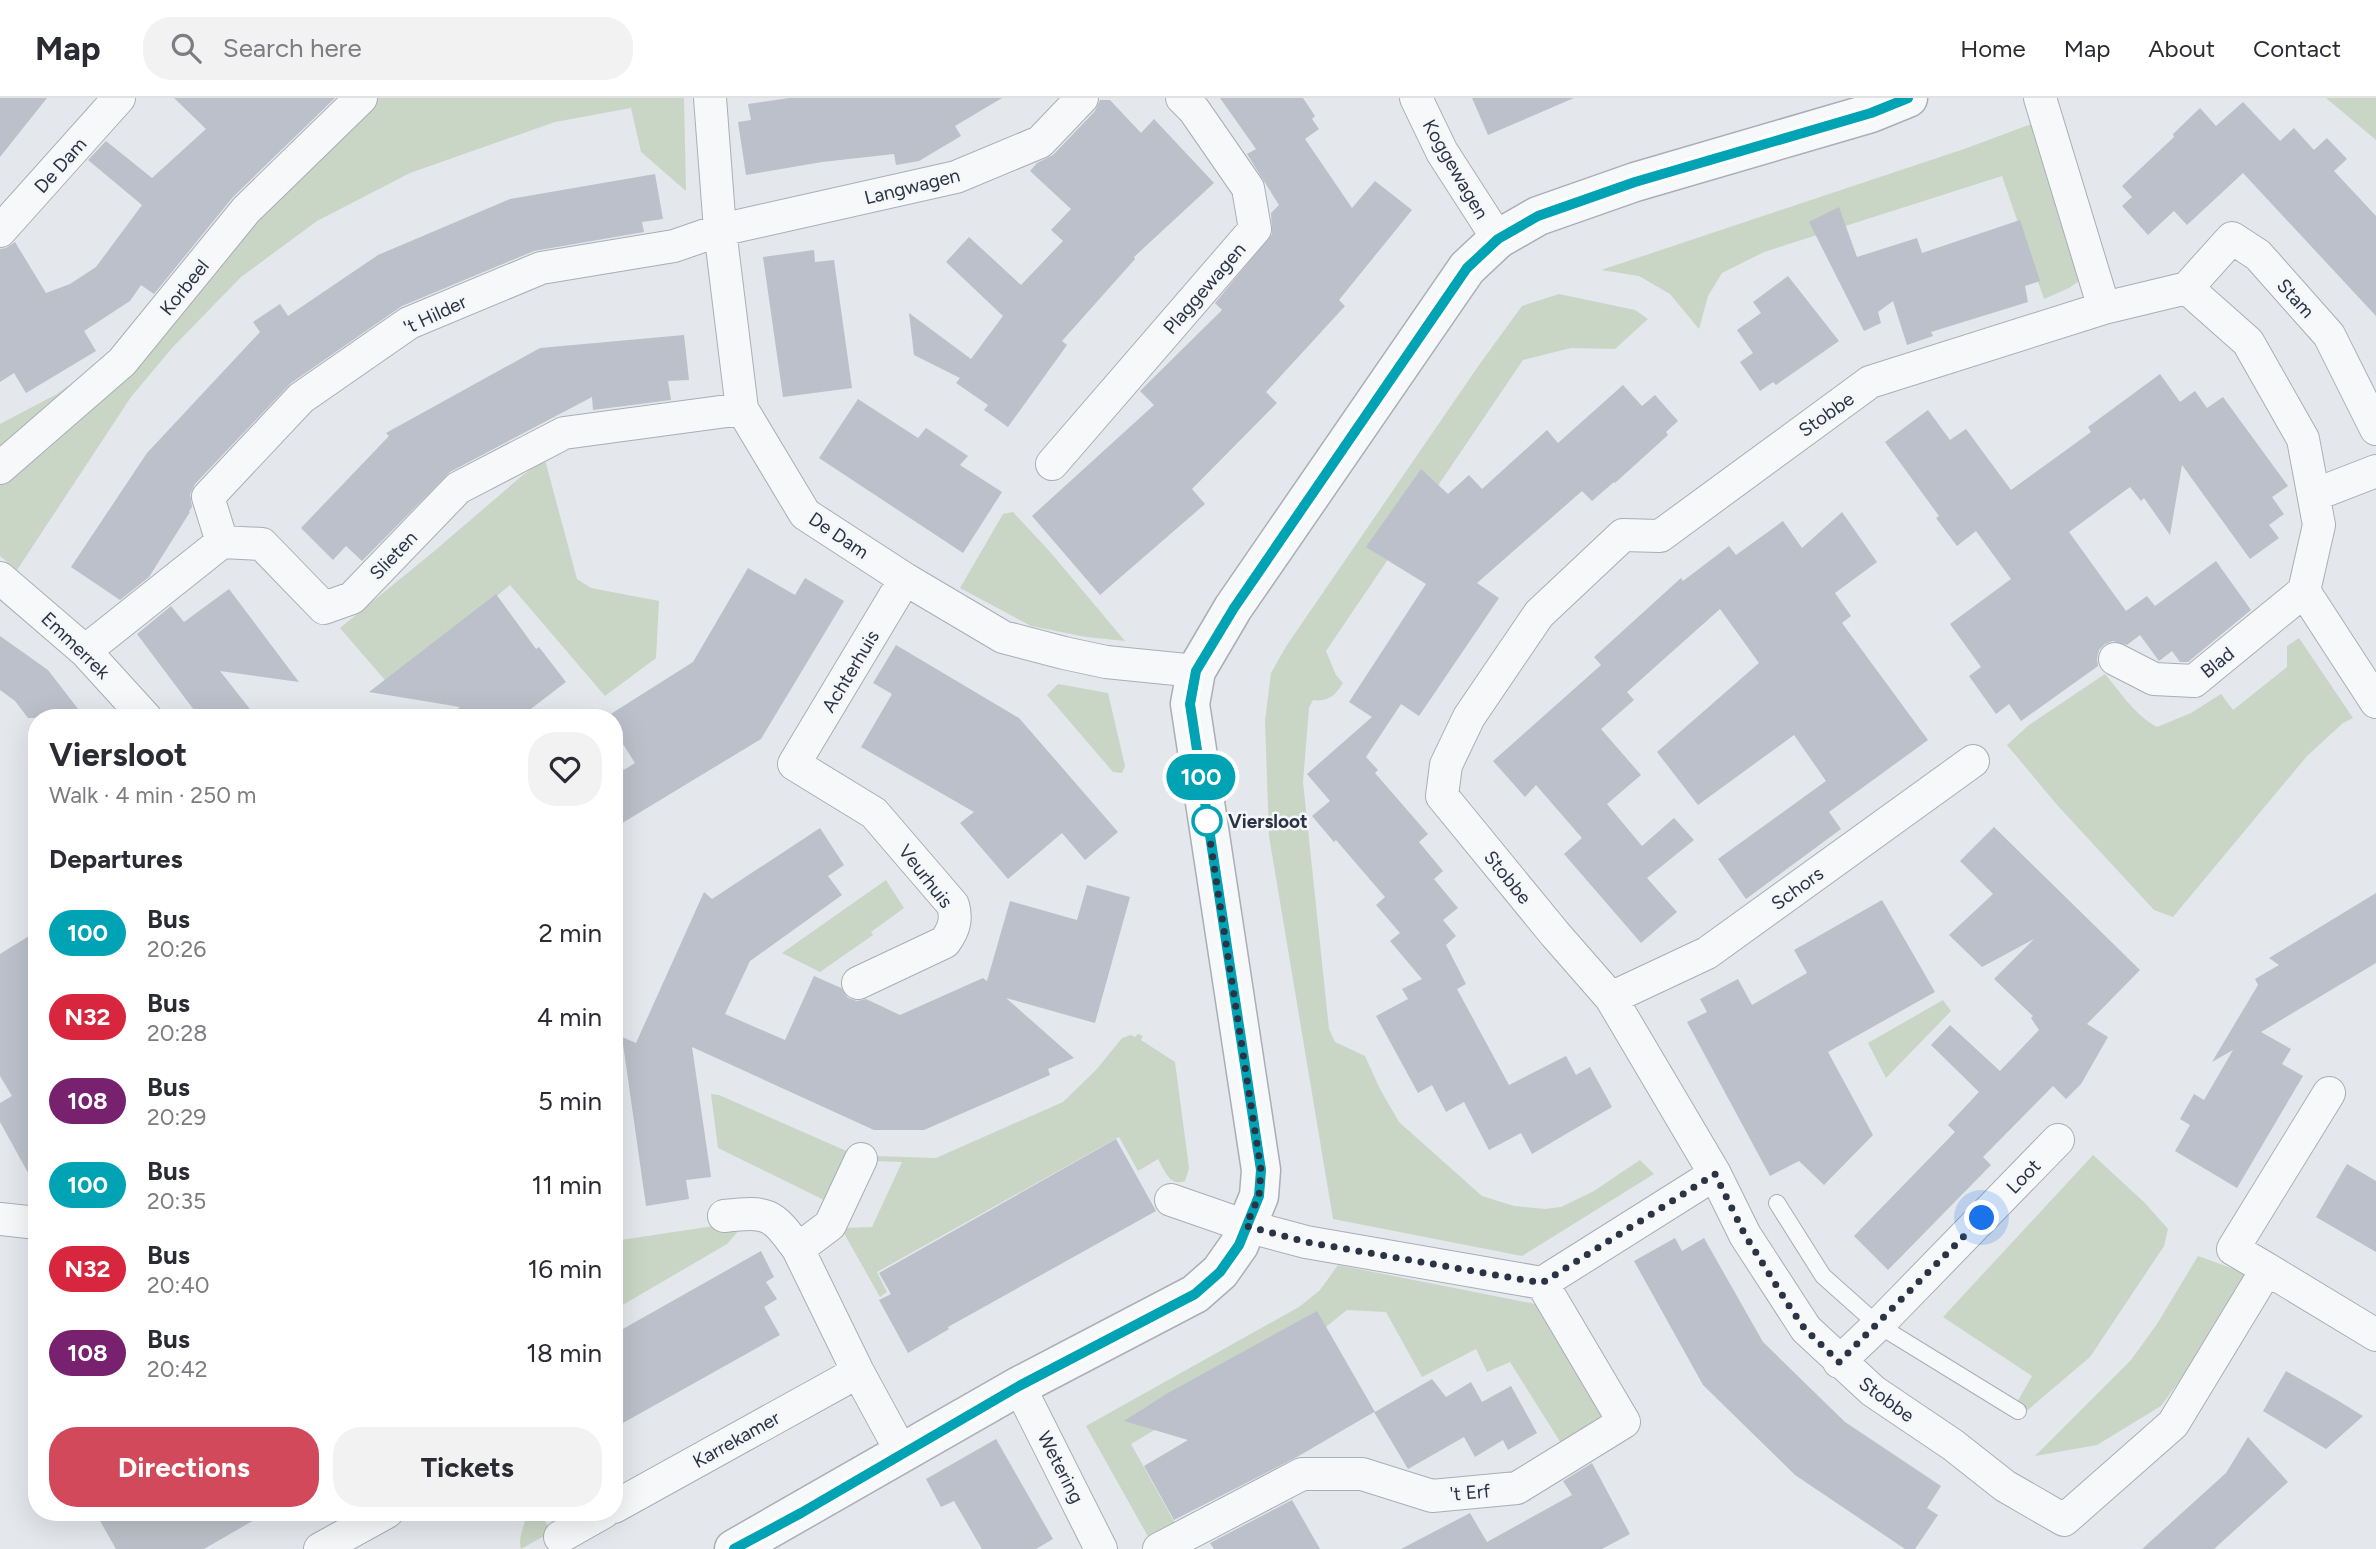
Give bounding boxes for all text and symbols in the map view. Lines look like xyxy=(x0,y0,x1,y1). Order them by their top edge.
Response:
search box xyxy=(143,17,633,80)
text: Map xyxy=(35,29,101,68)
icon: search xyxy=(167,29,205,67)
text: Search here xyxy=(223,32,362,64)
text: Home xyxy=(1960,34,2026,63)
text: Map xyxy=(2064,34,2110,63)
text: About xyxy=(2148,34,2215,63)
text: Contact xyxy=(2253,34,2341,63)
street label: Koggewagen xyxy=(1418,115,1493,223)
street label: De Dam xyxy=(29,133,91,198)
street label: Langwagen xyxy=(862,163,962,209)
street label: Plaggewagen xyxy=(1158,238,1250,339)
street label: Korbeel xyxy=(155,255,214,320)
street label: Stam xyxy=(2272,274,2319,323)
street label: 't Hilder xyxy=(400,290,471,339)
street label: Stobbe xyxy=(1794,387,1858,442)
street label: De Dam xyxy=(804,507,873,564)
street label: Slieten xyxy=(365,526,422,584)
street label: Emmerrek xyxy=(37,607,115,684)
street label: Achterhuis xyxy=(817,626,884,717)
street label: Blad xyxy=(2196,642,2239,683)
button: heart xyxy=(528,732,602,806)
text: Viersloot xyxy=(49,735,187,774)
line badge: 100 xyxy=(1161,754,1241,800)
text: 100 xyxy=(1180,762,1222,791)
text: Walk · 4 min · 250 m xyxy=(49,781,256,809)
marker: Viersloot xyxy=(1192,806,1222,836)
place label: Viersloot xyxy=(1228,810,1308,833)
street label: Veurhuis xyxy=(894,840,958,913)
text: Departures xyxy=(49,843,183,875)
street label: Stobbe xyxy=(1479,846,1536,909)
street label: Schors xyxy=(1767,862,1828,915)
text: Bus xyxy=(147,903,190,935)
text: 2 min xyxy=(538,917,602,949)
text: 100 xyxy=(67,918,108,947)
text: 20:26 xyxy=(147,935,206,963)
text: Bus xyxy=(147,987,190,1019)
text: 4 min xyxy=(537,1001,602,1033)
text: N32 xyxy=(65,1002,110,1031)
text: 20:28 xyxy=(147,1019,207,1047)
text: Bus xyxy=(147,1071,190,1103)
text: 5 min xyxy=(538,1085,602,1117)
text: 108 xyxy=(67,1086,108,1115)
text: 20:29 xyxy=(147,1103,206,1131)
street label: Loot xyxy=(2002,1154,2045,1198)
text: Bus xyxy=(147,1155,190,1187)
text: 11 min xyxy=(531,1169,602,1201)
text: 100 xyxy=(67,1170,108,1199)
text: 20:35 xyxy=(147,1187,206,1215)
your location xyxy=(1964,1200,1999,1235)
text: Bus xyxy=(147,1239,190,1271)
text: 16 min xyxy=(527,1253,602,1285)
text: N32 xyxy=(65,1254,110,1283)
text: 20:40 xyxy=(147,1271,209,1299)
text: Bus xyxy=(147,1323,190,1355)
text: 18 min xyxy=(526,1337,602,1369)
text: 108 xyxy=(67,1338,108,1367)
text: 20:42 xyxy=(147,1355,208,1383)
street label: Stobbe xyxy=(1855,1372,1919,1427)
street label: Karrekamer xyxy=(689,1406,784,1473)
button: Directions xyxy=(49,1427,319,1507)
button: Tickets xyxy=(333,1427,602,1507)
street label: Wetering xyxy=(1033,1427,1088,1507)
street label: 't Erf xyxy=(1449,1479,1491,1506)

